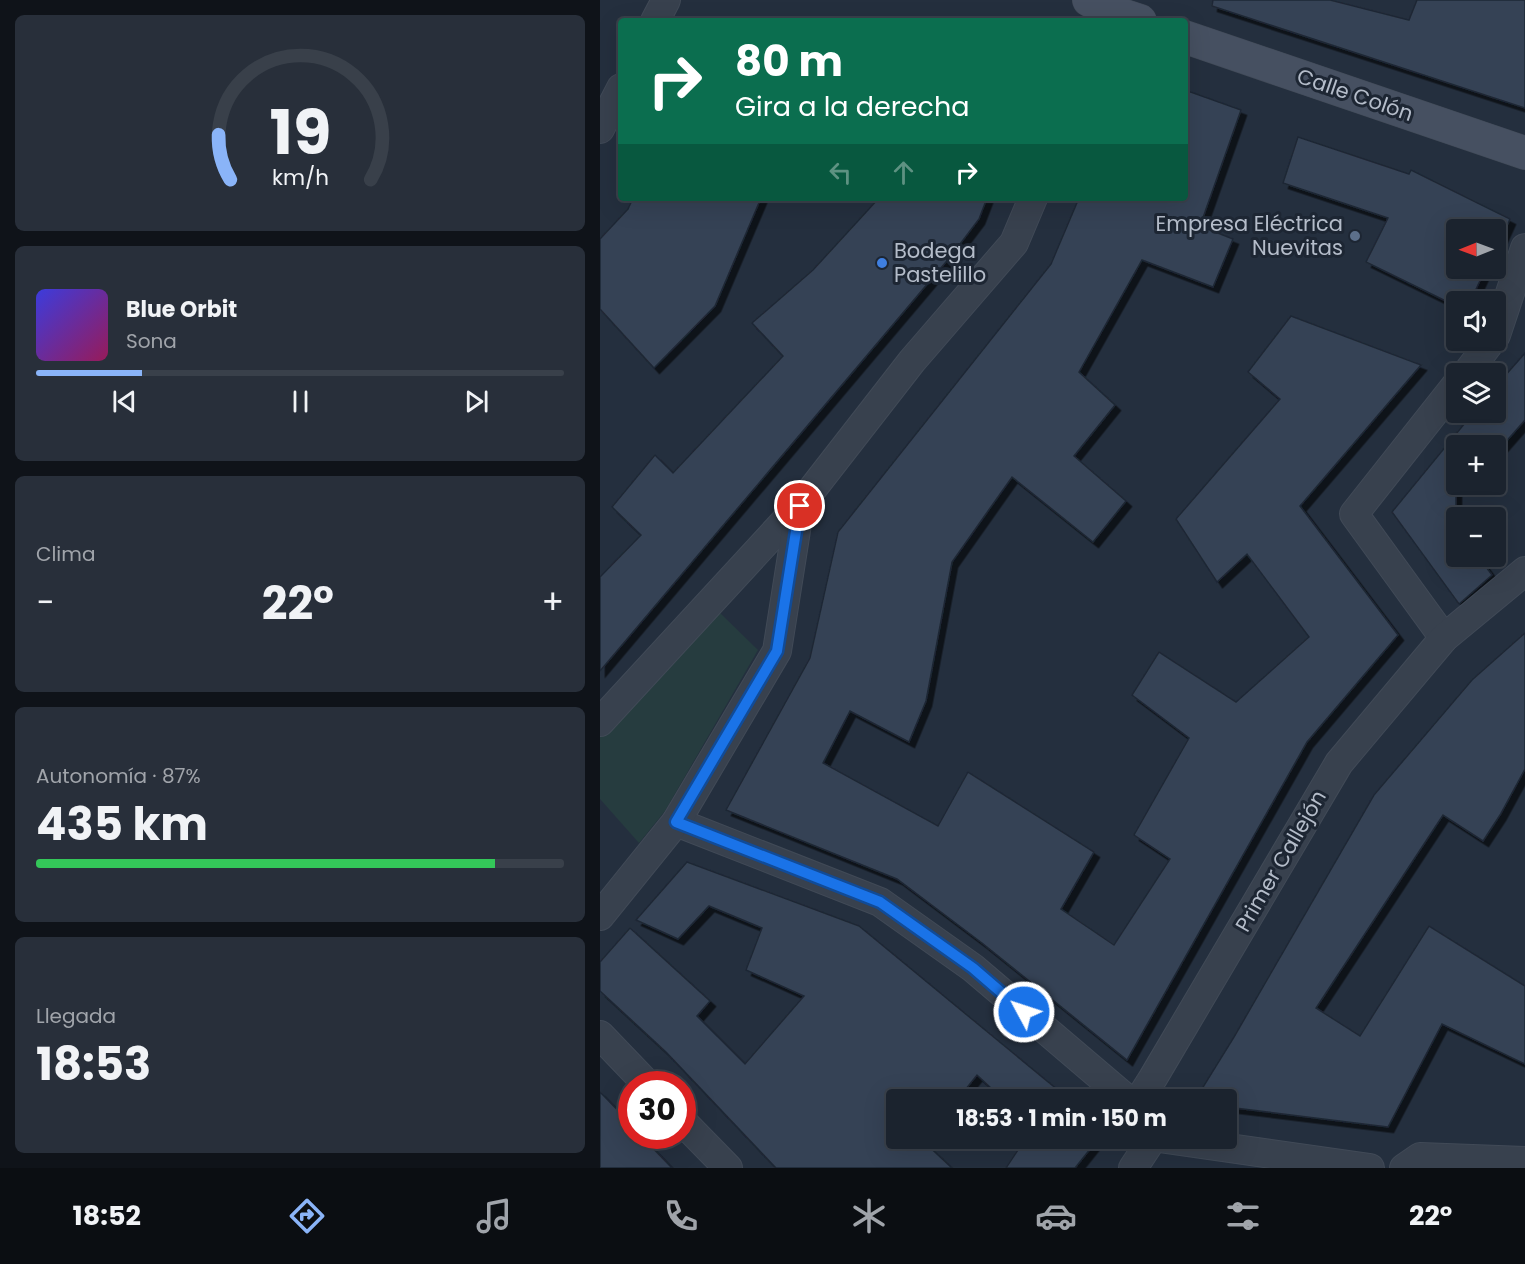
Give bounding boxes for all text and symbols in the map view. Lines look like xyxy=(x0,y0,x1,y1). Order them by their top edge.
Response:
text: 80 m xyxy=(735,32,843,91)
icon: right xyxy=(636,42,714,120)
street label: Calle Colón xyxy=(1293,61,1417,128)
text: 19 xyxy=(269,88,331,176)
text: Gira a la derecha xyxy=(735,88,969,125)
icon: left xyxy=(824,156,857,189)
icon: ahead xyxy=(887,156,920,189)
icon: right xyxy=(950,156,983,189)
text: km/h xyxy=(271,162,329,193)
place label: Empresa Eléctrica Nuevitas xyxy=(1155,209,1343,262)
north arrow xyxy=(1446,219,1506,279)
map controls xyxy=(1446,219,1506,567)
marker: Empresa Eléctrica Nuevitas xyxy=(1348,229,1362,243)
place label: Bodega Pastelillo xyxy=(894,236,986,289)
marker: Bodega Pastelillo xyxy=(875,256,889,270)
button: sound xyxy=(1446,291,1506,351)
text: Blue Orbit xyxy=(126,294,237,325)
text: Sona xyxy=(126,327,177,355)
button: layers xyxy=(1446,363,1506,423)
icon: previous xyxy=(108,385,141,418)
icon: pause xyxy=(284,385,317,418)
icon: next xyxy=(460,385,493,418)
button: + xyxy=(1446,435,1506,495)
pin xyxy=(774,480,825,531)
icon: arrive xyxy=(783,489,816,522)
button: − xyxy=(1446,507,1506,567)
text: Clima xyxy=(36,540,95,568)
text: 22° xyxy=(262,572,334,635)
text: − xyxy=(36,579,54,626)
text: + xyxy=(541,579,564,626)
text: Autonomía · 87% xyxy=(36,762,201,790)
street label: Primer Callejón xyxy=(1228,785,1333,937)
text: 435 km xyxy=(36,793,208,856)
position arrow xyxy=(992,980,1056,1044)
text: Llegada xyxy=(36,1002,116,1030)
text: 18:53 xyxy=(36,1033,151,1096)
speed limit sign: 30 xyxy=(618,1071,696,1149)
text: 18:53 · 1 min · 150 m xyxy=(956,1103,1167,1134)
icon: directions xyxy=(286,1195,328,1237)
icon: music xyxy=(473,1195,515,1237)
icon: phone xyxy=(660,1195,702,1237)
icon: climate xyxy=(848,1195,890,1237)
icon: car xyxy=(1035,1195,1077,1237)
icon: filters xyxy=(1222,1195,1264,1237)
text: 18:52 xyxy=(73,1197,141,1234)
text: 22° xyxy=(1409,1197,1452,1234)

